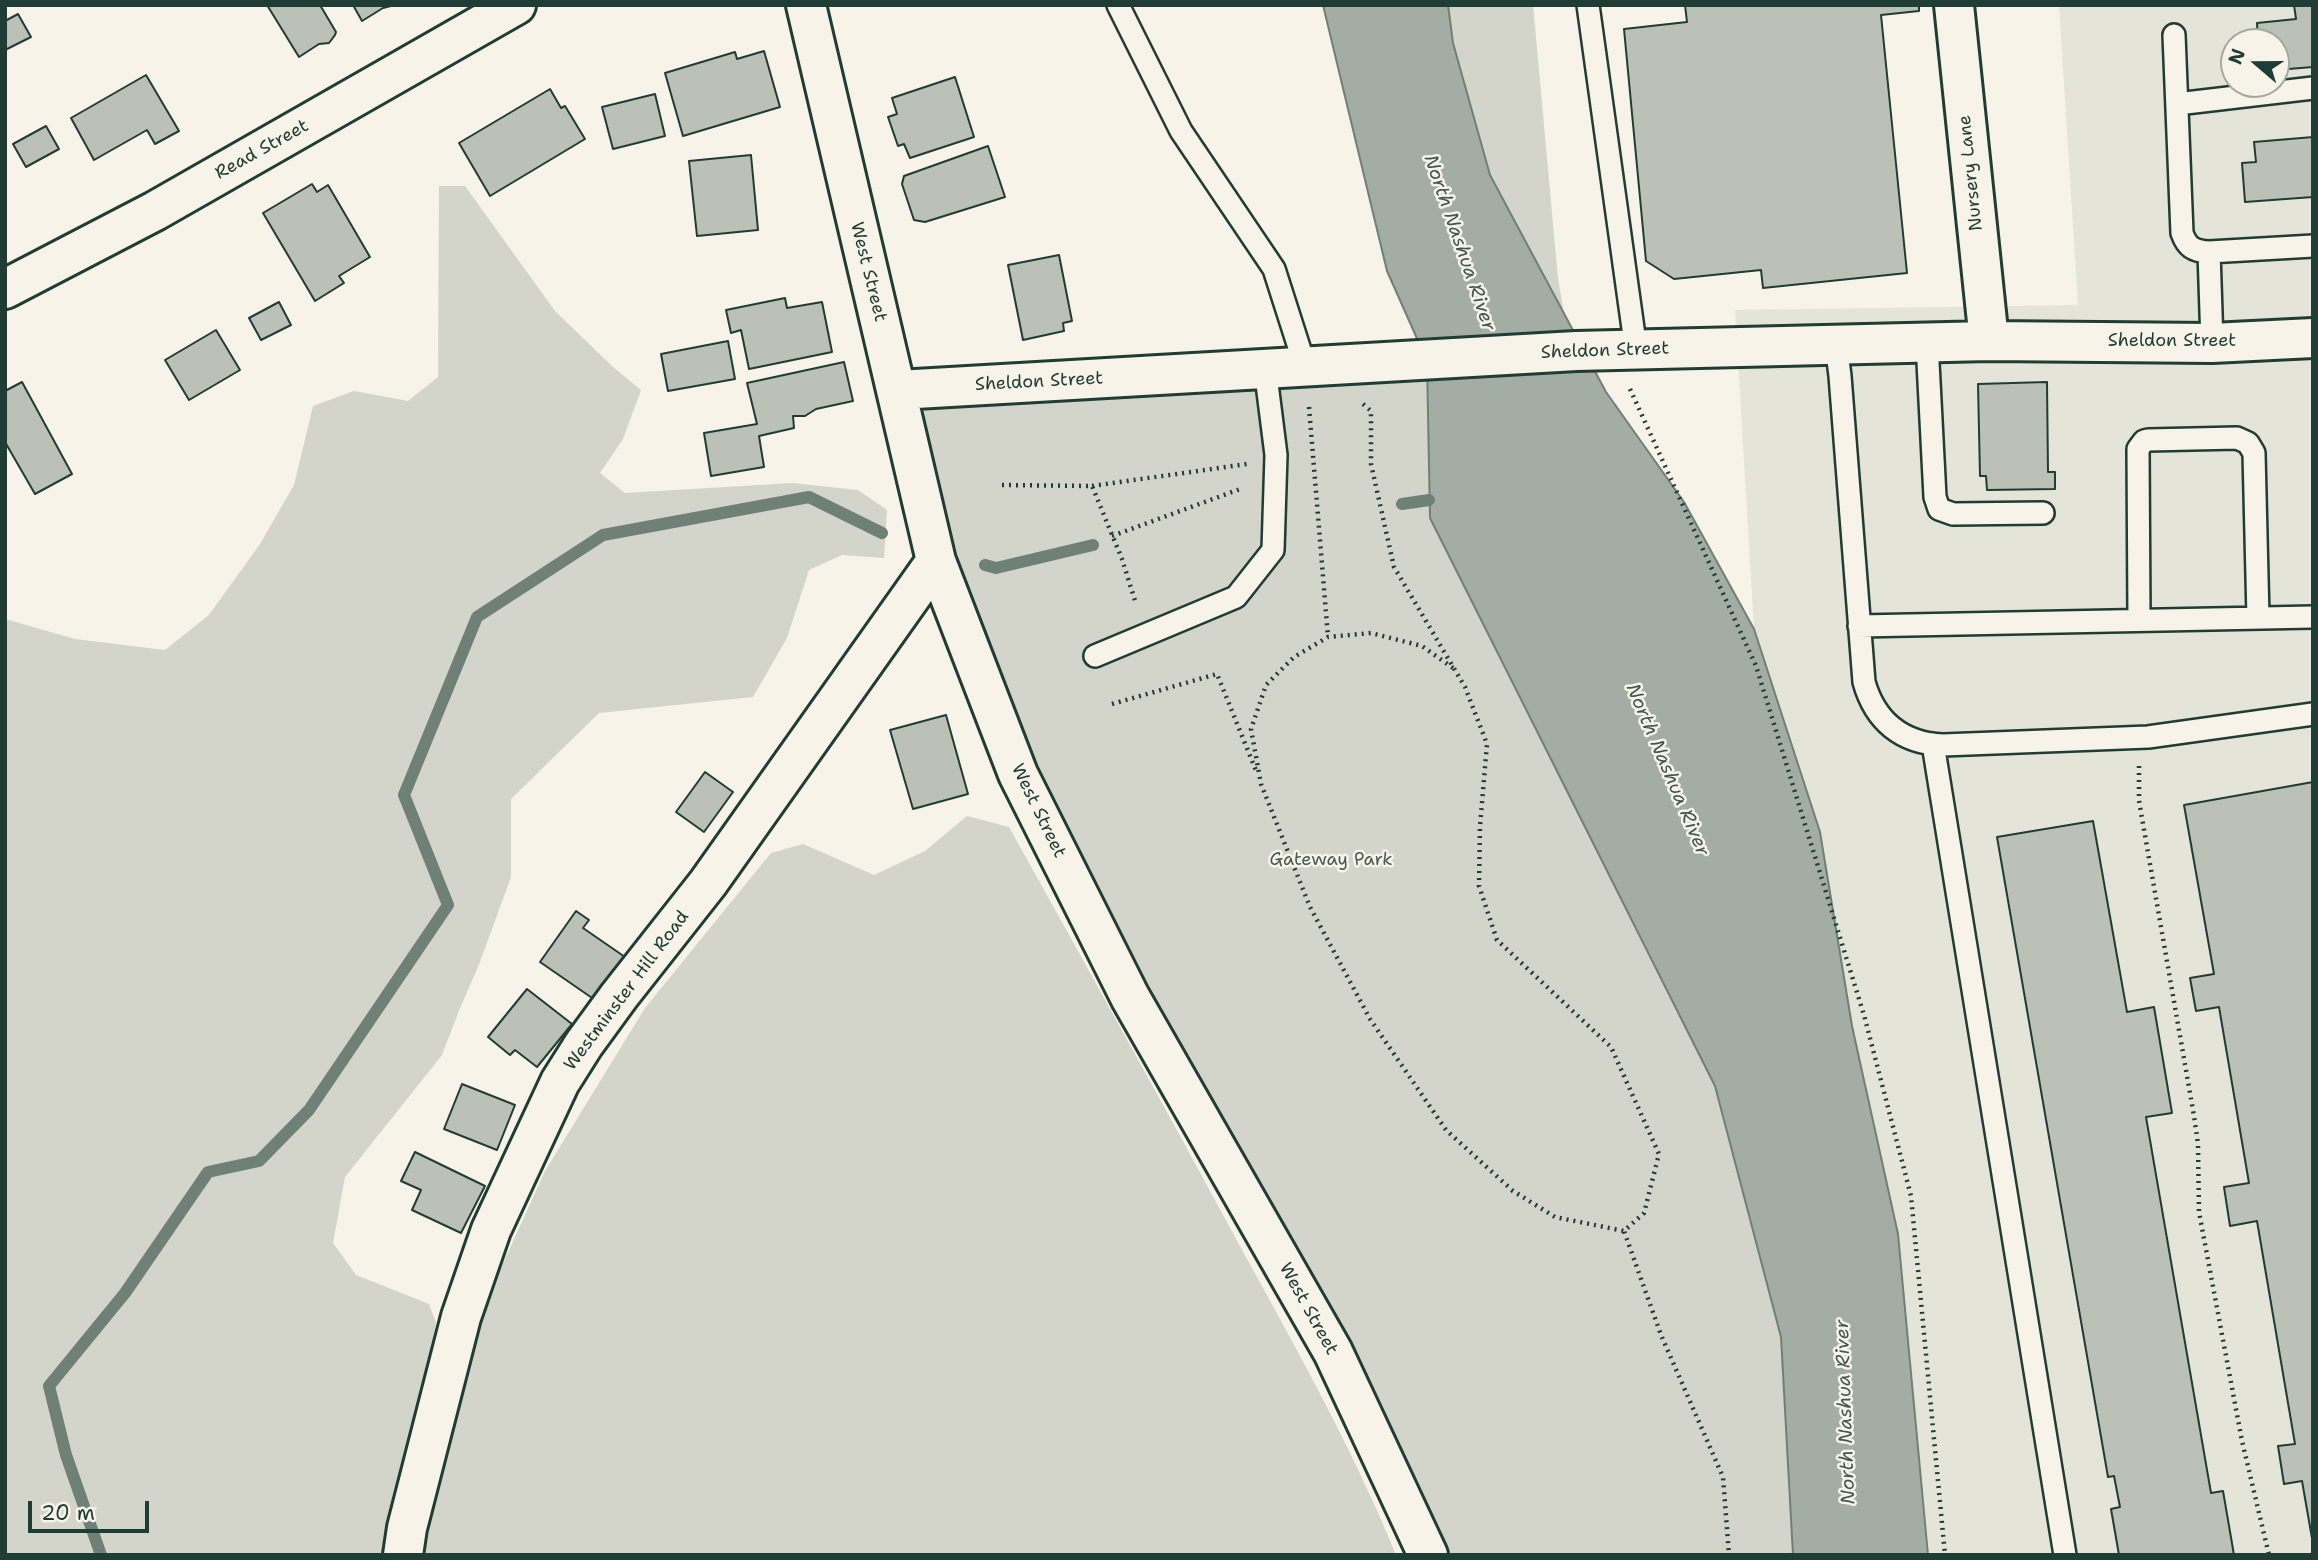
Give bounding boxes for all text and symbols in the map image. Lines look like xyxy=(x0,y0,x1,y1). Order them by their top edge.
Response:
north arrow xyxy=(2220,28,2290,98)
text: N xyxy=(2222,45,2251,68)
street label: Nursery Lane xyxy=(1954,114,1988,232)
street label: Read Street xyxy=(212,115,312,185)
water label: North Nashua River xyxy=(1418,152,1500,334)
street label: West Street xyxy=(845,220,891,324)
street label: Sheldon Street xyxy=(2108,330,2236,352)
street label: Sheldon Street xyxy=(1541,338,1669,364)
street label: Sheldon Street xyxy=(974,368,1104,396)
water label: North Nashua River xyxy=(1620,680,1714,860)
street label: West Street xyxy=(1006,760,1070,862)
park label: Gateway Park xyxy=(1269,849,1393,871)
street label: Westminster Hill Road xyxy=(560,907,694,1075)
street label: West Street xyxy=(1274,1259,1342,1359)
water label: North Nashua River xyxy=(1831,1319,1861,1505)
scale bar xyxy=(32,1486,152,1530)
text: 20 m xyxy=(41,1499,95,1527)

